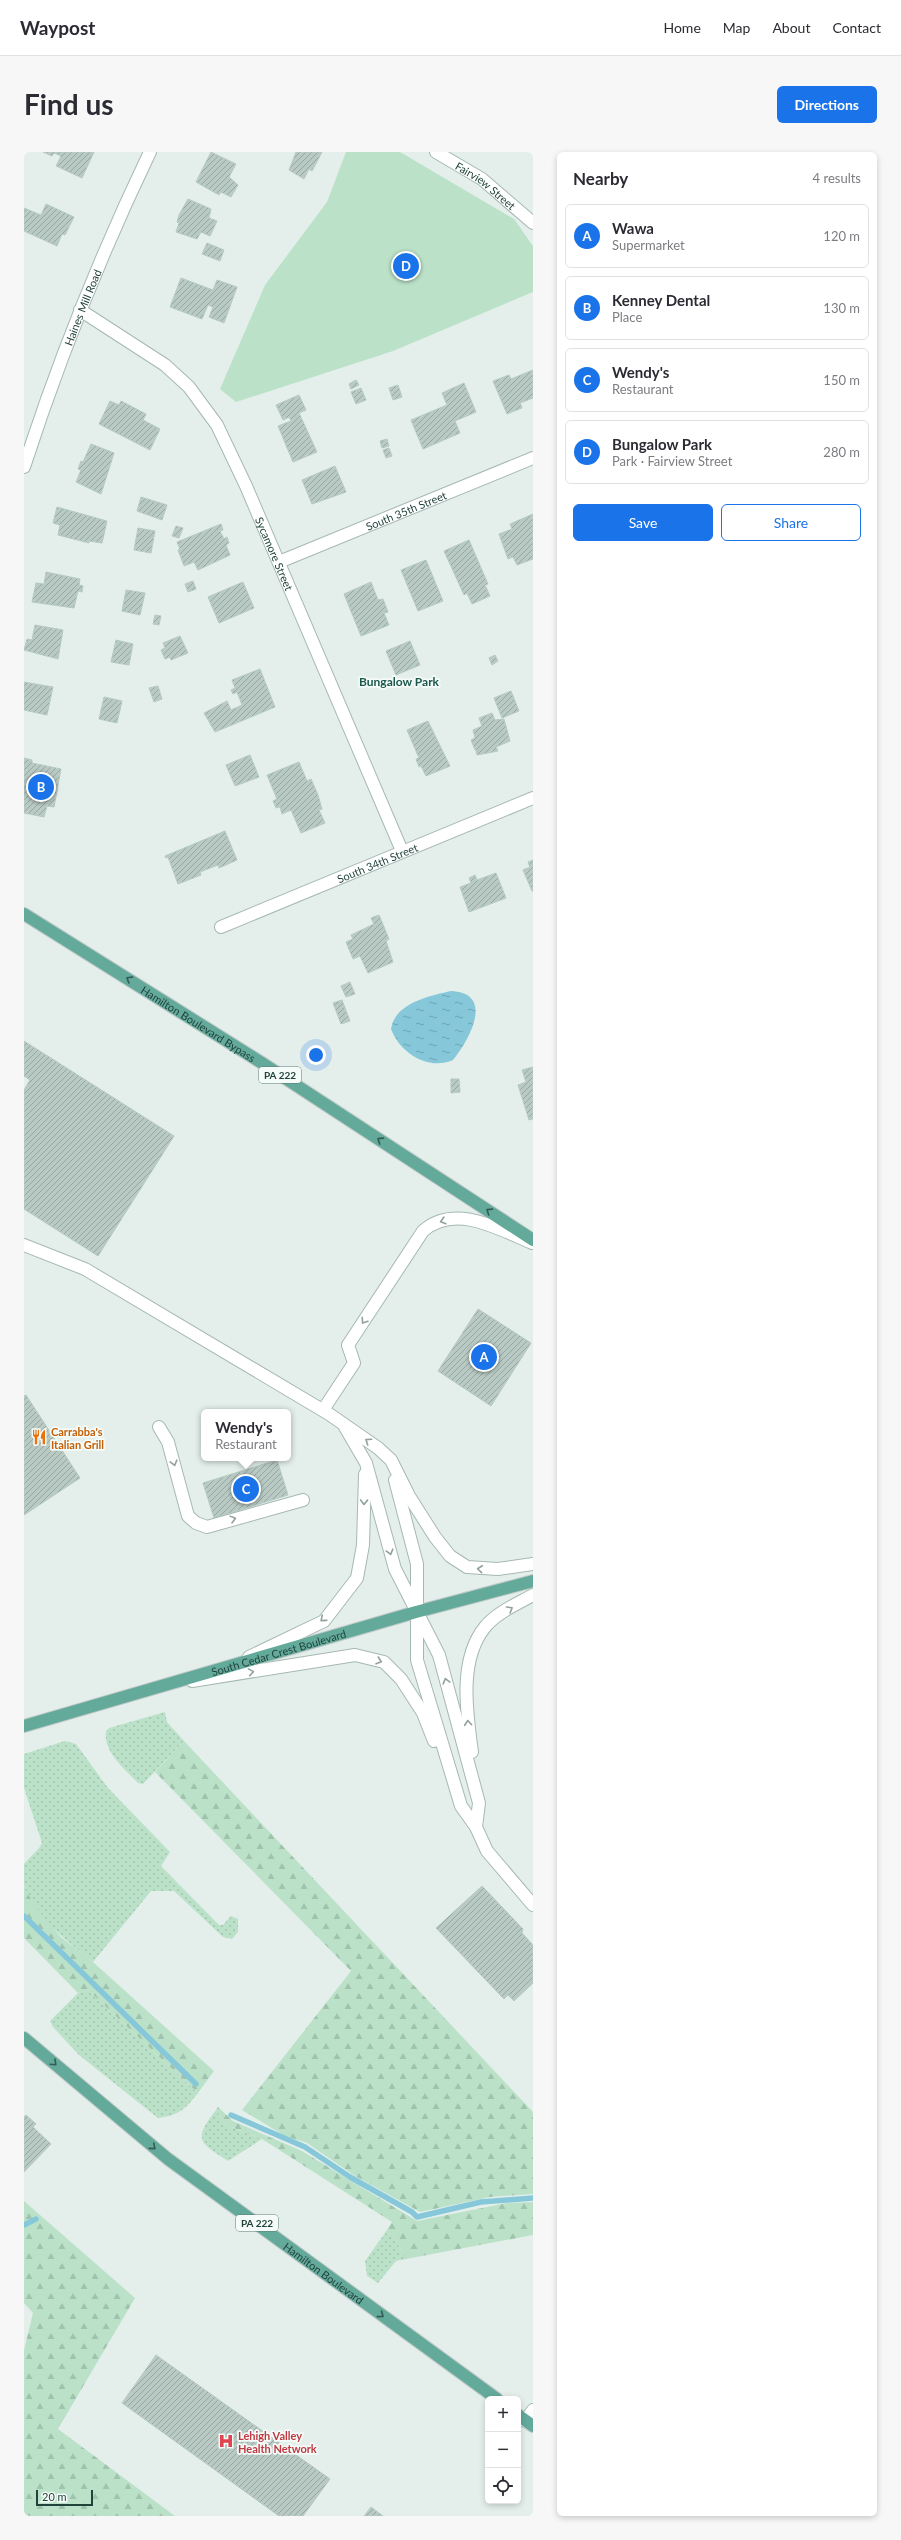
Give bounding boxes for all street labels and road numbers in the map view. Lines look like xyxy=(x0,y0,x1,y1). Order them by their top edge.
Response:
street label: Fairview Street xyxy=(453,159,519,212)
street label: Haines Mill Road xyxy=(61,267,103,347)
street label: South 35th Street xyxy=(364,488,448,532)
street label: Sycamore Street xyxy=(253,515,296,592)
street label: South 34th Street xyxy=(335,840,419,885)
street label: Hamilton Boulevard Bypass xyxy=(139,983,258,1064)
road number: PA 222 xyxy=(259,1067,301,1083)
street label: South Cedar Crest Boulevard xyxy=(210,1626,347,1678)
road number: PA 222 xyxy=(236,2215,278,2231)
street label: Hamilton Boulevard xyxy=(281,2239,366,2306)

